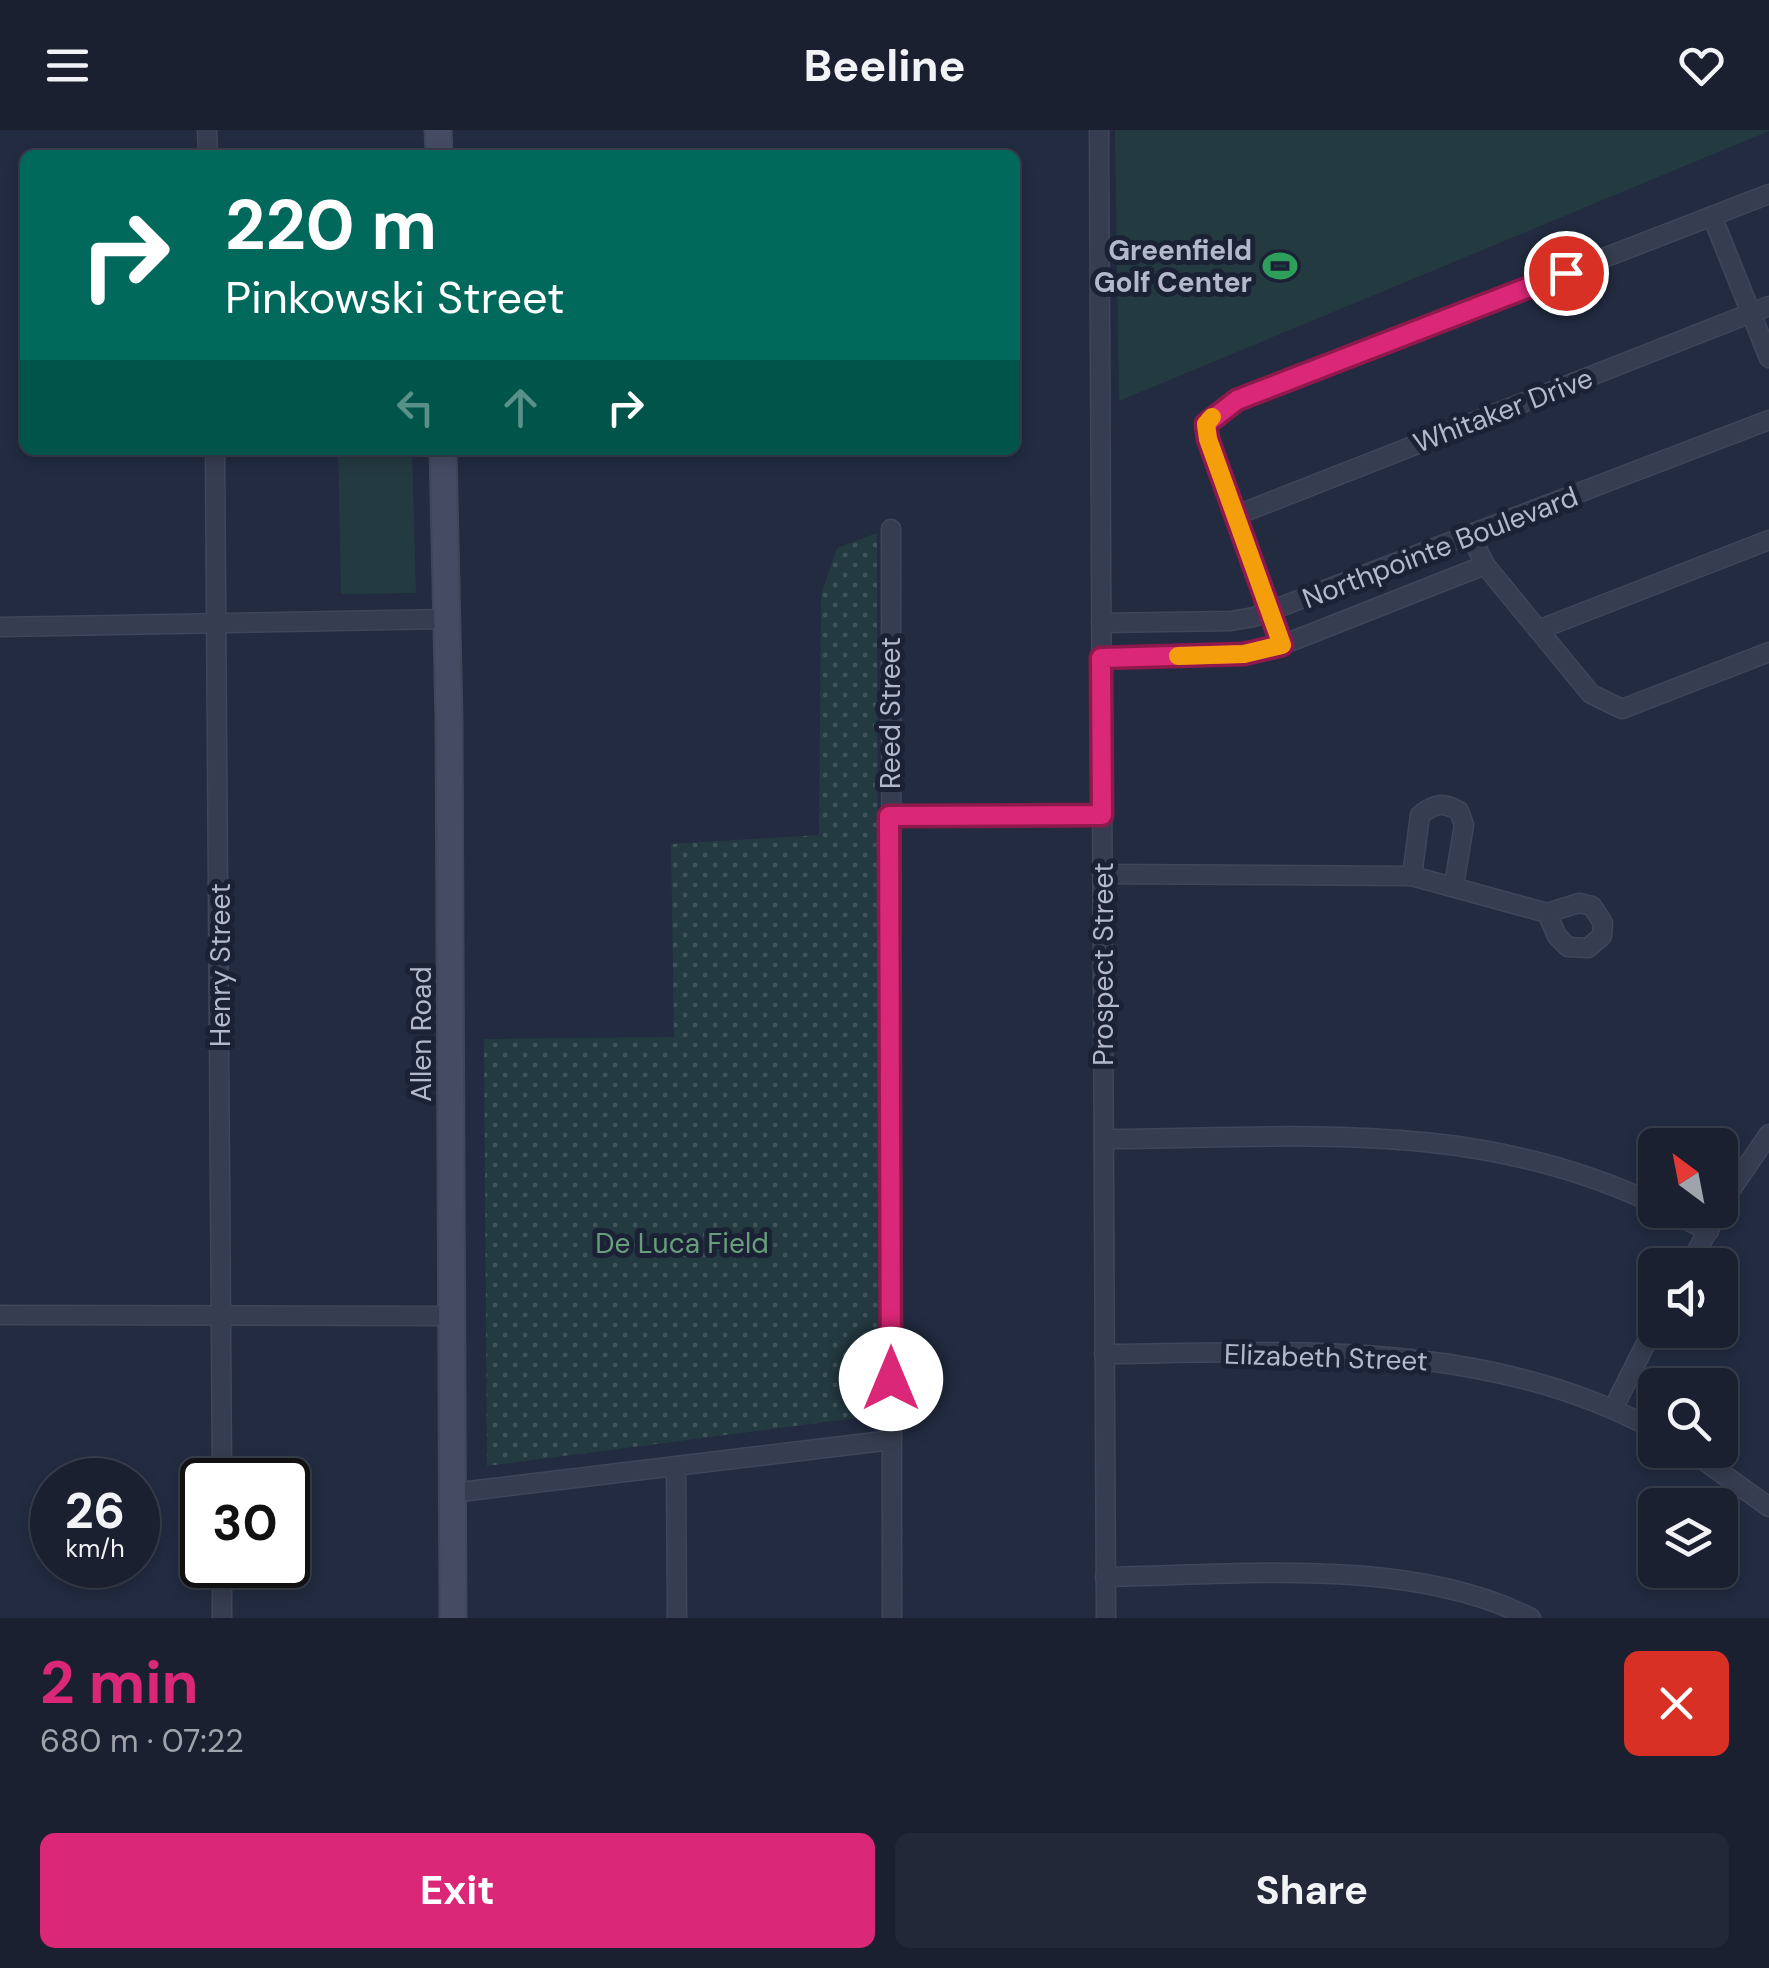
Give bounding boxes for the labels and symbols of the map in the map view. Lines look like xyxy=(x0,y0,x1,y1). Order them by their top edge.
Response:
pin xyxy=(1524,231,1609,316)
place label: Greenfield Golf Center xyxy=(1094,232,1252,301)
sports icon: Greenfield Golf Center xyxy=(1261,247,1299,285)
street label: Whitaker Drive xyxy=(1408,359,1598,462)
street label: Northpointe Boulevard xyxy=(1297,478,1583,617)
street label: Reed Street xyxy=(872,637,909,789)
street label: Prospect Street xyxy=(1085,862,1122,1066)
street label: Henry Street xyxy=(202,883,239,1047)
street label: Allen Road xyxy=(403,966,440,1102)
north arrow xyxy=(1638,1128,1738,1228)
park label: De Luca Field xyxy=(595,1225,769,1262)
position arrow xyxy=(839,1327,943,1431)
street label: Elizabeth Street xyxy=(1224,1335,1428,1380)
speed limit sign: 30 xyxy=(180,1458,310,1588)

